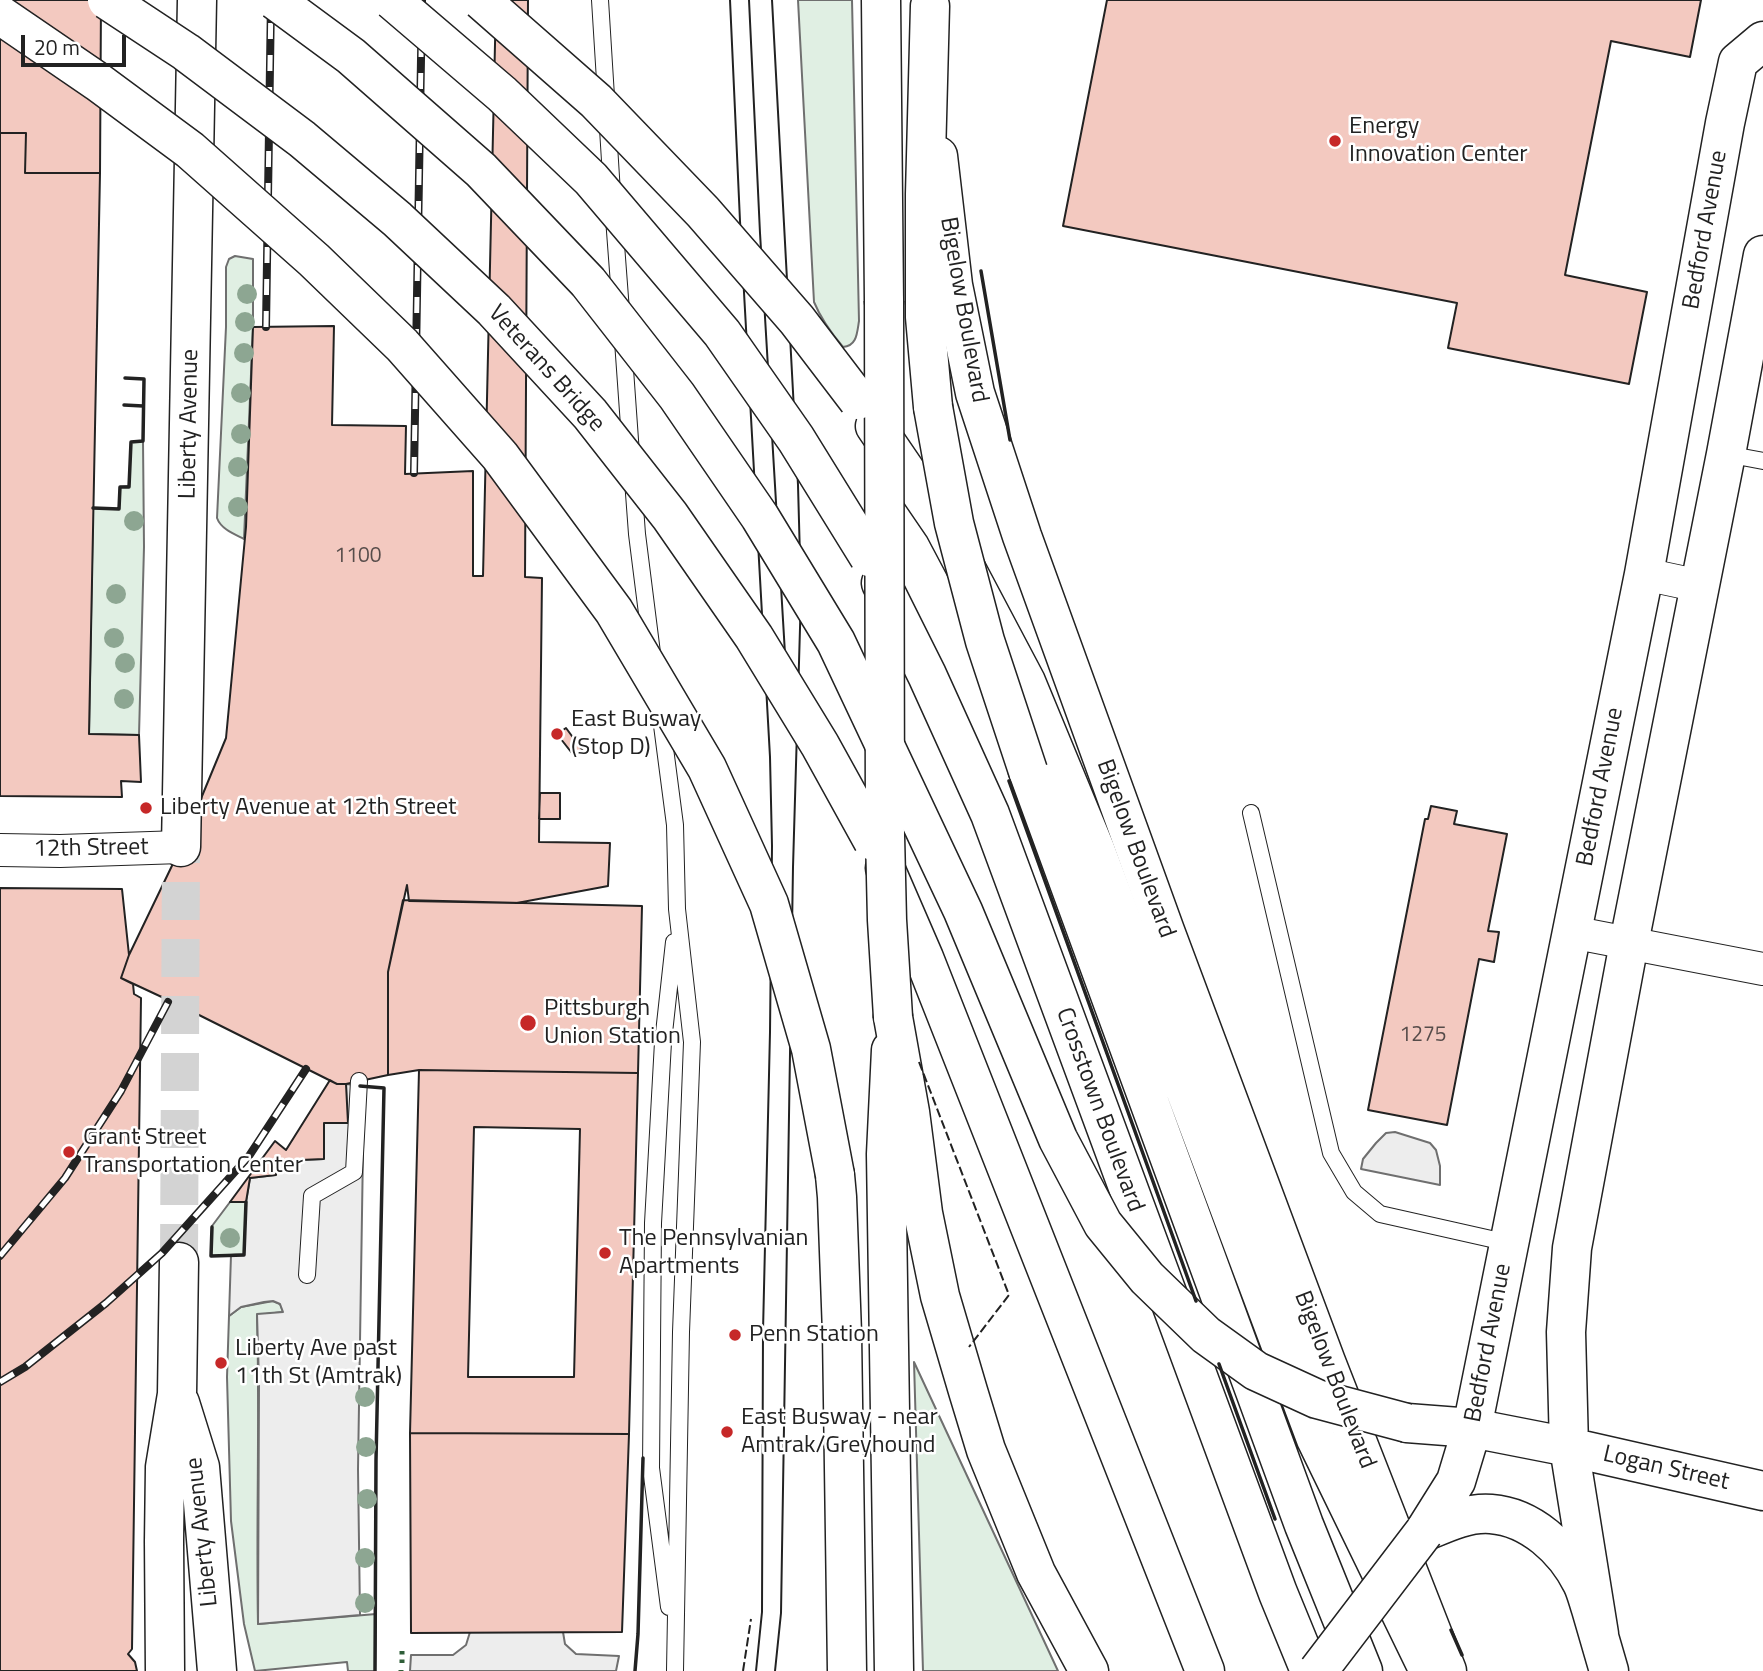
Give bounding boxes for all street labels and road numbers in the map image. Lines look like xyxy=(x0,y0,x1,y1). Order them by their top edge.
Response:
street label: Bedford Avenue xyxy=(1678,148,1734,312)
street label: Bigelow Boulevard xyxy=(933,215,993,405)
street label: Veterans Bridge xyxy=(481,300,611,438)
street label: Liberty Avenue xyxy=(174,349,206,499)
street label: Bedford Avenue xyxy=(1572,705,1630,869)
street label: Bigelow Boulevard xyxy=(1089,756,1181,942)
street label: 12th Street xyxy=(33,834,149,864)
street label: Crosstown Boulevard xyxy=(1049,1004,1149,1216)
street label: Bedford Avenue xyxy=(1460,1261,1518,1425)
street label: Bigelow Boulevard xyxy=(1287,1287,1381,1473)
street label: Logan Street xyxy=(1600,1441,1732,1497)
street label: Liberty Avenue xyxy=(181,1456,225,1608)

